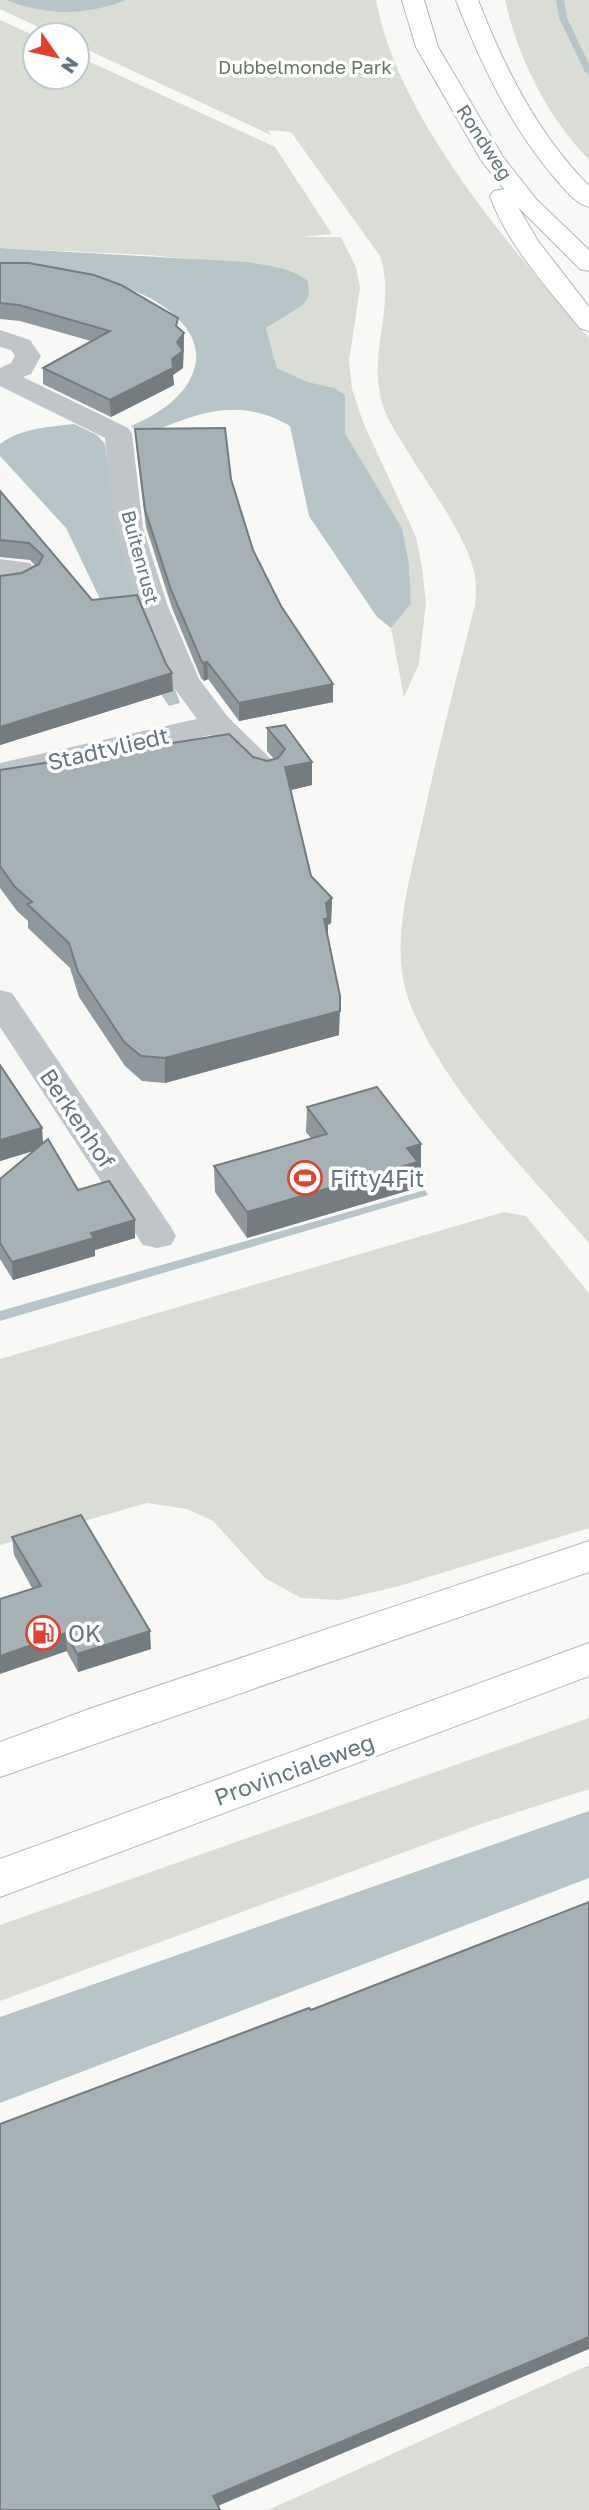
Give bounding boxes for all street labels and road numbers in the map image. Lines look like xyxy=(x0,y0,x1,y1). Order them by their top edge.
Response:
street label: Rondweg xyxy=(452,100,518,184)
street label: Buitenrust xyxy=(117,508,165,606)
street label: Stadtvliedt xyxy=(45,720,171,776)
street label: Berkenhof xyxy=(35,1063,121,1173)
street label: Provincialeweg xyxy=(210,1727,378,1811)

